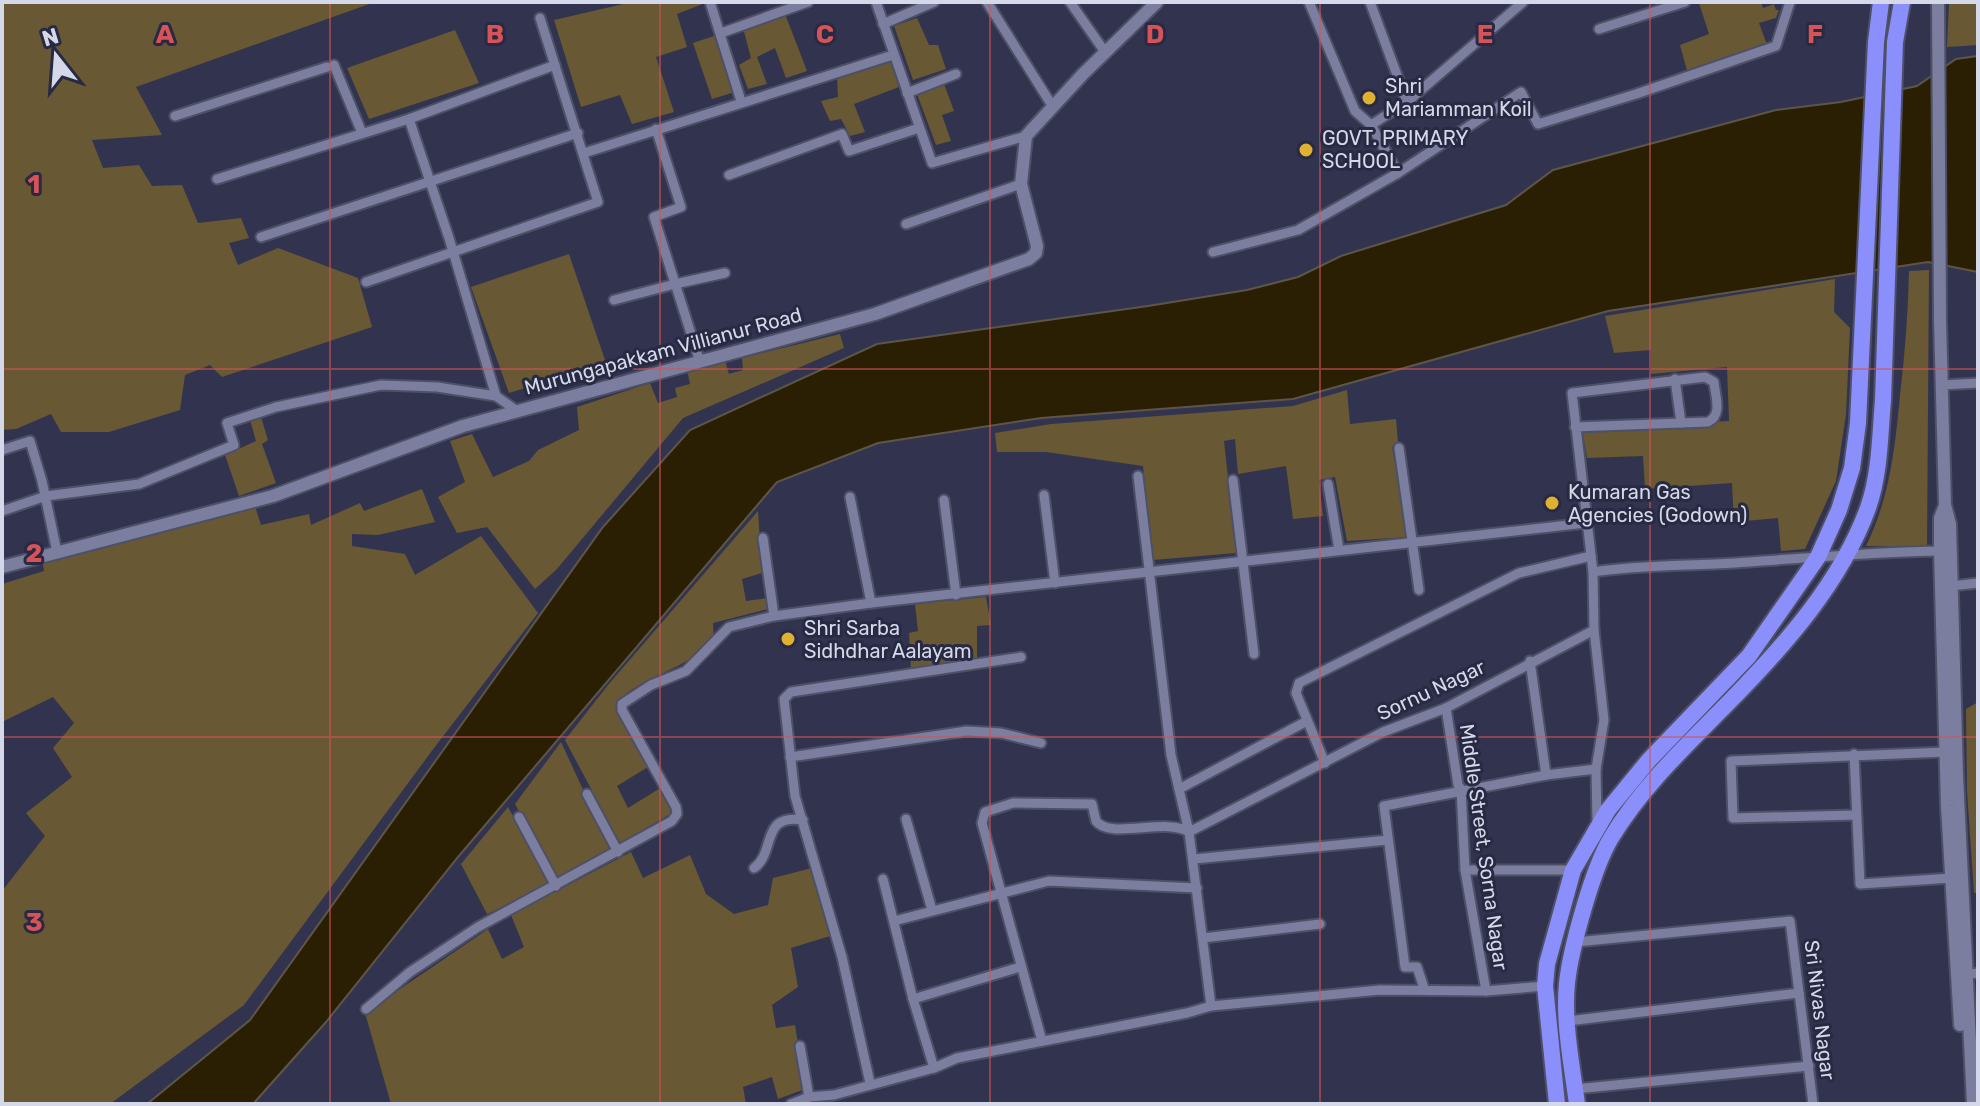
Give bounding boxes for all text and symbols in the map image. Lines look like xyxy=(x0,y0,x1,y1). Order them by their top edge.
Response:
north arrow xyxy=(16,16,96,96)
text: A xyxy=(156,19,175,50)
text: B xyxy=(486,19,504,50)
text: C xyxy=(816,19,834,50)
text: D xyxy=(1146,19,1164,50)
text: E xyxy=(1477,19,1493,50)
text: F xyxy=(1807,19,1823,50)
text: N xyxy=(39,22,62,53)
place label: Shri Mariamman Koil xyxy=(1385,74,1532,121)
marker: Shri Mariamman Koil xyxy=(1360,89,1378,107)
place label: GOVT. PRIMARY SCHOOL xyxy=(1322,126,1468,173)
marker: GOVT. PRIMARY SCHOOL xyxy=(1297,141,1315,159)
text: 1 xyxy=(28,169,40,200)
street label: Murungapakkam Villianur Road xyxy=(522,302,804,400)
place label: Kumaran Gas Agencies (Godown) xyxy=(1568,480,1747,527)
marker: Kumaran Gas Agencies (Godown) xyxy=(1543,494,1561,512)
text: 2 xyxy=(26,538,42,569)
place label: Shri Sarba Sidhdhar Aalayam xyxy=(804,616,972,663)
marker: Shri Sarba Sidhdhar Aalayam xyxy=(779,630,797,648)
street label: Sornu Nagar xyxy=(1373,654,1489,725)
street label: Middle Street, Sorna Nagar xyxy=(1455,722,1513,972)
text: 3 xyxy=(25,907,43,938)
street label: Sri Nivas Nagar xyxy=(1800,939,1841,1082)

